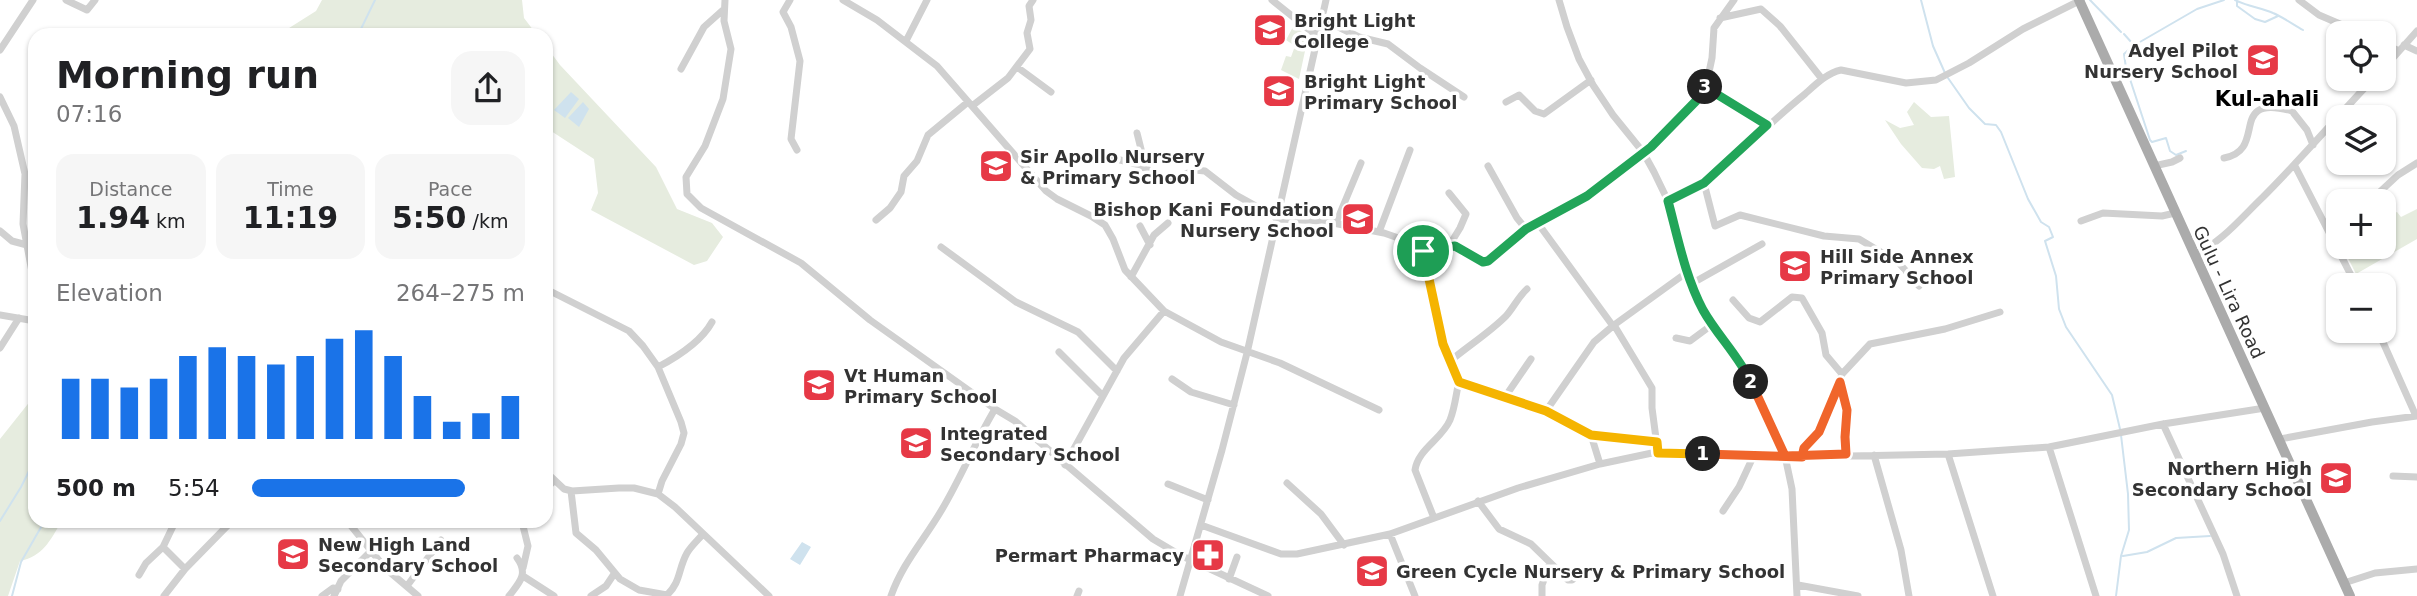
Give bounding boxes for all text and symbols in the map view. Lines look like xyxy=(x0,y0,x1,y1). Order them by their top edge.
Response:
place label: Bright Light College xyxy=(1294,10,1416,52)
school or university icon: Bright Light College xyxy=(1251,11,1289,49)
map controls xyxy=(2326,21,2396,343)
button: locate xyxy=(2326,21,2396,91)
place label: Adyel Pilot Nursery School xyxy=(2084,40,2238,82)
school or university icon: Adyel Pilot Nursery School xyxy=(2244,41,2282,79)
button: share xyxy=(451,51,525,125)
text: Morning run xyxy=(56,53,319,97)
pin: 3 xyxy=(1688,70,1722,104)
place label: Bright Light Primary School xyxy=(1304,71,1457,113)
school or university icon: Bright Light Primary School xyxy=(1260,72,1298,110)
text: 3 xyxy=(1698,75,1711,97)
district label: Kul-ahali xyxy=(2215,87,2319,111)
text: 07:16 xyxy=(56,101,122,127)
button: layers xyxy=(2326,105,2396,175)
place label: Sir Apollo Nursery & Primary School xyxy=(1020,146,1205,188)
school or university icon: Sir Apollo Nursery & Primary School xyxy=(977,147,1015,185)
text: Distance xyxy=(89,178,172,200)
text: Time xyxy=(267,178,314,200)
text: Pace xyxy=(428,178,472,200)
button: + xyxy=(2326,189,2396,259)
place label: Bishop Kani Foundation Nursery School xyxy=(1093,199,1334,241)
text: 1.94 xyxy=(76,200,150,235)
text: 11:19 xyxy=(243,200,338,235)
text: 5:50 xyxy=(392,200,467,235)
school or university icon: Bishop Kani Foundation Nursery School xyxy=(1339,200,1377,238)
text: km xyxy=(150,210,186,232)
text: /km xyxy=(467,210,508,232)
pin xyxy=(1393,221,1453,281)
street label: Gulu - Lira Road xyxy=(2189,222,2269,362)
icon: arrive xyxy=(1404,232,1442,270)
place label: Hill Side Annex Primary School xyxy=(1820,246,1974,288)
school or university icon: Hill Side Annex Primary School xyxy=(1776,247,1814,285)
button: − xyxy=(2326,273,2396,343)
text: Elevation xyxy=(56,280,163,306)
text: 264–275 m xyxy=(396,280,525,306)
pin: 2 xyxy=(1734,364,1768,400)
place label: Vt Human Primary School xyxy=(844,365,997,407)
school or university icon: Vt Human Primary School xyxy=(800,366,838,404)
text: 2 xyxy=(1744,370,1757,392)
place label: Integrated Secondary School xyxy=(940,423,1120,465)
school or university icon: Integrated Secondary School xyxy=(897,424,935,462)
pin: 1 xyxy=(1686,436,1720,472)
text: 1 xyxy=(1696,442,1709,464)
place label: Northern High Secondary School xyxy=(2132,458,2312,500)
school or university icon: Northern High Secondary School xyxy=(2317,459,2355,497)
text: 500 m xyxy=(56,475,136,501)
text: 5:54 xyxy=(168,475,220,501)
place label: New High Land Secondary School xyxy=(318,534,498,576)
school or university icon: New High Land Secondary School xyxy=(274,535,312,573)
pharmacy icon: Permart Pharmacy xyxy=(1189,536,1227,574)
place label: Permart Pharmacy xyxy=(995,545,1184,566)
school or university icon: Green Cycle Nursery & Primary School xyxy=(1353,552,1391,590)
place label: Green Cycle Nursery & Primary School xyxy=(1396,561,1785,582)

